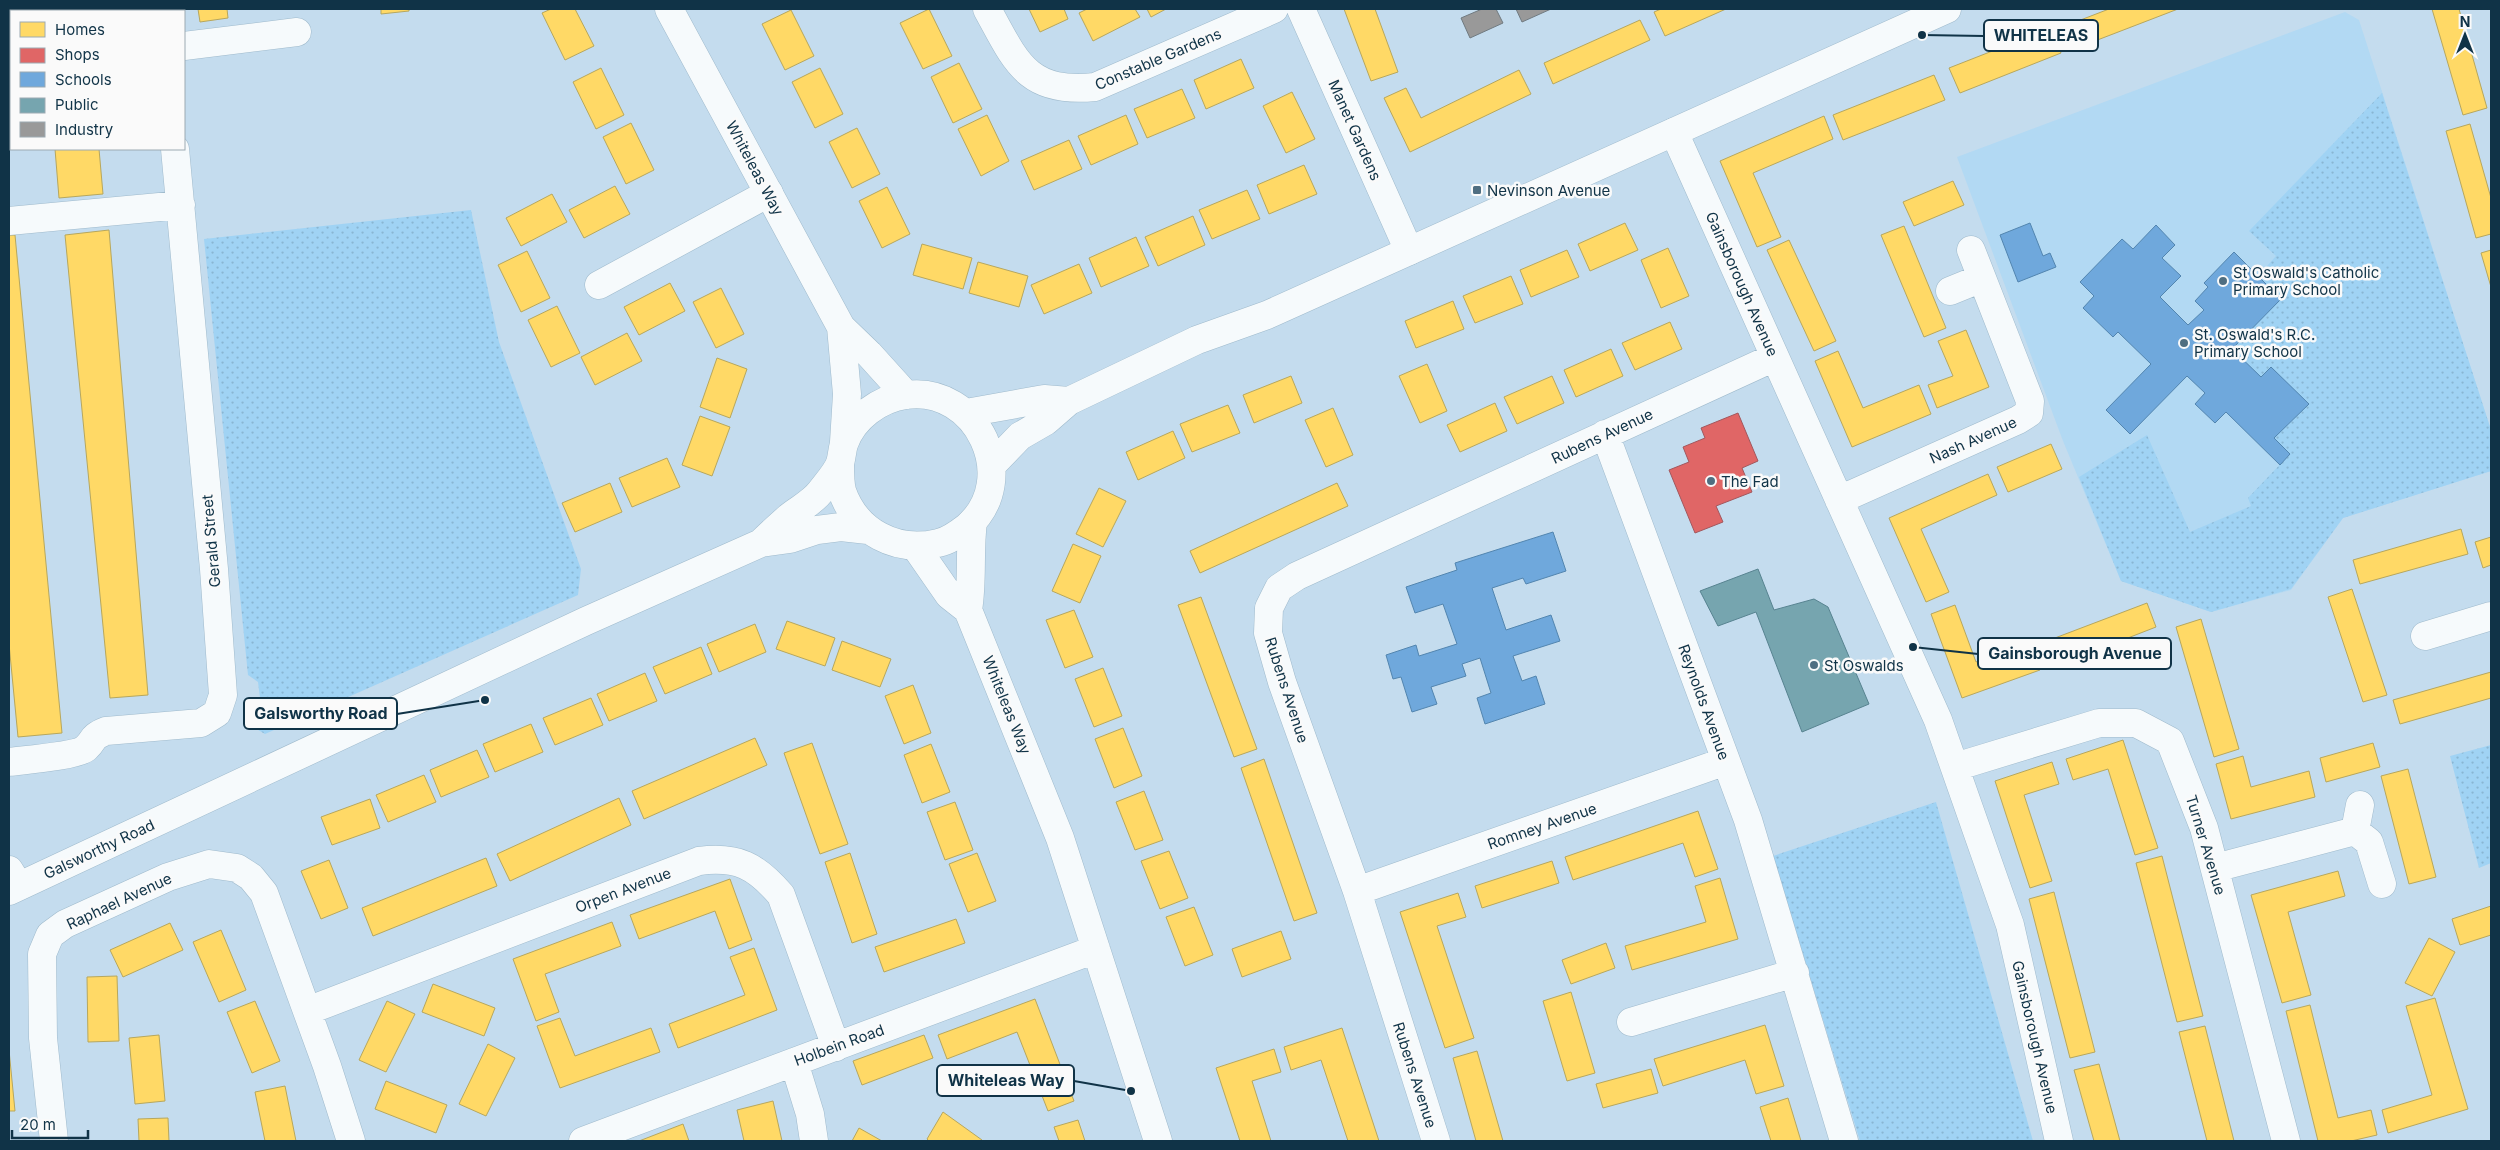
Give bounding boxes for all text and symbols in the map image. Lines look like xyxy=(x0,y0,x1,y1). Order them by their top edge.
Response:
legend xyxy=(10,10,185,150)
north arrow xyxy=(2440,10,2490,60)
text: N xyxy=(2460,13,2470,30)
text: Homes xyxy=(55,20,105,39)
callout: WHITELEAS xyxy=(1984,20,2098,51)
street label: Constable Gardens xyxy=(1092,24,1224,94)
text: WHITELEAS xyxy=(1994,25,2088,45)
text: Shops xyxy=(55,45,100,64)
text: Schools xyxy=(55,70,112,89)
street label: Manet Gardens xyxy=(1324,77,1386,183)
text: Public xyxy=(55,95,98,114)
street label: Whiteleas Way xyxy=(722,117,788,219)
text: Industry xyxy=(55,120,114,139)
place label: Nevinson Avenue xyxy=(1487,181,1610,200)
marker: Nevinson Avenue xyxy=(1471,184,1483,196)
street label: Gainsborough Avenue xyxy=(1702,209,1782,359)
place label: St Oswald's Catholic Primary School xyxy=(2233,263,2379,299)
marker: St Oswald's Catholic Primary School xyxy=(2217,275,2229,287)
place label: St. Oswald's R.C. Primary School xyxy=(2194,325,2315,361)
marker: St. Oswald's R.C. Primary School xyxy=(2178,337,2190,349)
street label: Rubens Avenue xyxy=(1548,404,1656,468)
street label: Nash Avenue xyxy=(1926,412,2020,468)
place label: The Fad xyxy=(1721,472,1779,491)
marker: The Fad xyxy=(1705,475,1717,487)
street label: Gerald Street xyxy=(197,494,225,588)
street label: Rubens Avenue xyxy=(1261,635,1313,745)
callout: Gainsborough Avenue xyxy=(1978,638,2171,669)
street label: Reynolds Avenue xyxy=(1674,642,1734,762)
text: Gainsborough Avenue xyxy=(1988,643,2162,663)
street label: Whiteleas Way xyxy=(979,653,1036,758)
place label: St Oswalds xyxy=(1824,656,1904,675)
marker: St Oswalds xyxy=(1808,659,1820,671)
callout: Galsworthy Road xyxy=(244,698,397,729)
text: Galsworthy Road xyxy=(254,703,388,723)
street label: Turner Avenue xyxy=(2182,793,2230,897)
street label: Romney Avenue xyxy=(1485,798,1599,854)
street label: Galsworthy Road xyxy=(40,815,158,883)
street label: Orpen Avenue xyxy=(572,863,674,917)
street label: Raphael Avenue xyxy=(63,868,175,934)
street label: Gainsborough Avenue xyxy=(2008,959,2062,1115)
street label: Holbein Road xyxy=(791,1020,887,1070)
street label: Rubens Avenue xyxy=(1389,1020,1441,1130)
callout: Whiteleas Way xyxy=(937,1065,1074,1096)
text: Whiteleas Way xyxy=(948,1070,1065,1090)
scale bar xyxy=(12,1108,89,1140)
text: 20 m xyxy=(20,1115,56,1134)

